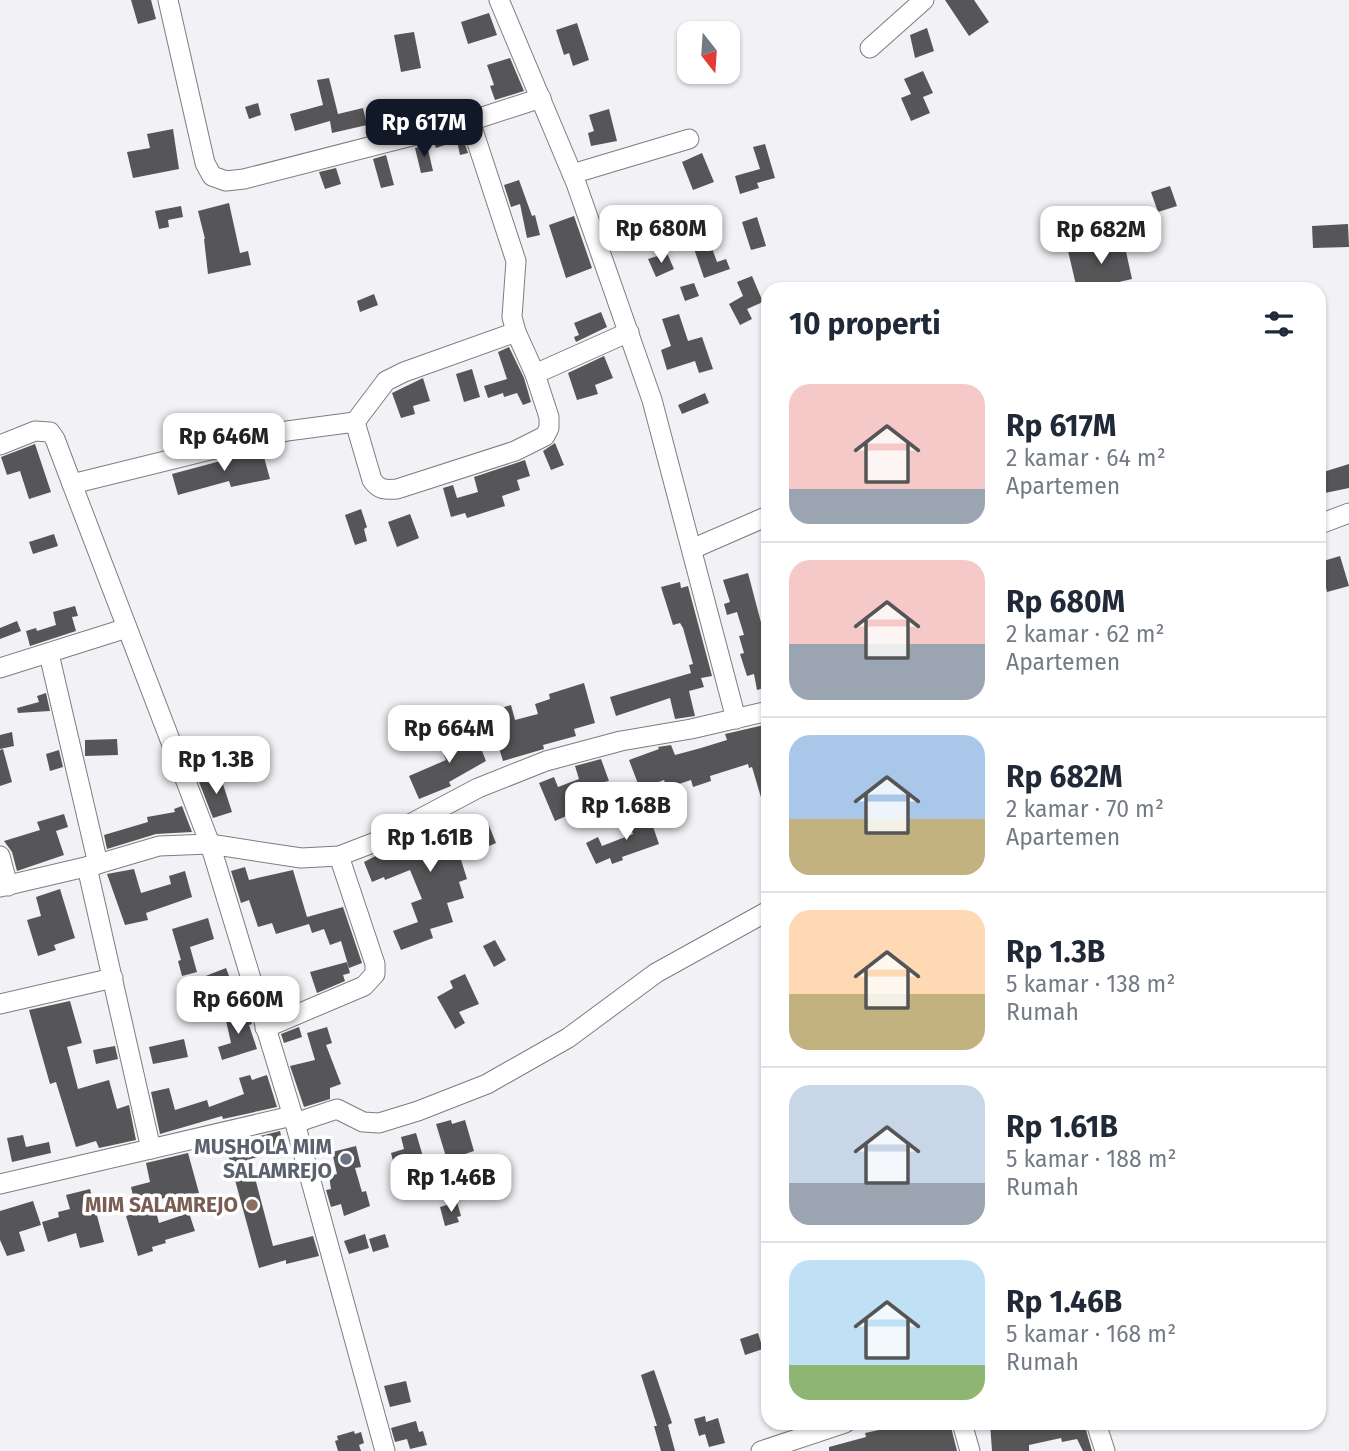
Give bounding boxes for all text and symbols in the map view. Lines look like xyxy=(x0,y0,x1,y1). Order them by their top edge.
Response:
north arrow xyxy=(677,21,740,84)
map controls xyxy=(677,21,740,84)
pin: Rp 617M xyxy=(359,100,489,159)
text: Rp 617M xyxy=(382,108,466,136)
pin: Rp 680M xyxy=(596,205,726,265)
pin: Rp 682M xyxy=(1036,206,1166,266)
text: Rp 680M xyxy=(615,214,707,242)
text: Rp 682M xyxy=(1056,215,1146,243)
icon: filters xyxy=(1260,305,1298,343)
text: 10 properti xyxy=(789,306,941,342)
text: Rp 617M xyxy=(1006,408,1116,444)
icon: home xyxy=(845,412,929,496)
pin: Rp 646M xyxy=(159,414,289,473)
text: Rp 646M xyxy=(179,422,269,450)
text: 2 kamar · 64 m² xyxy=(1006,444,1166,472)
text: Apartemen xyxy=(1006,472,1120,500)
text: Rp 680M xyxy=(1006,584,1125,620)
icon: home xyxy=(845,588,929,672)
text: 2 kamar · 62 m² xyxy=(1006,620,1165,648)
text: Apartemen xyxy=(1006,648,1120,676)
pin: Rp 664M xyxy=(384,706,514,765)
text: Rp 664M xyxy=(404,714,494,742)
pin: Rp 1.3B xyxy=(151,736,281,796)
text: Rp 1.3B xyxy=(178,745,254,773)
text: Rp 682M xyxy=(1006,759,1123,795)
icon: home xyxy=(845,763,929,847)
pin: Rp 1.68B xyxy=(554,782,698,842)
text: Rp 1.68B xyxy=(581,791,671,819)
text: 2 kamar · 70 m² xyxy=(1006,795,1164,823)
pin: Rp 1.61B xyxy=(358,814,502,874)
text: Rp 1.61B xyxy=(387,823,473,851)
text: Apartemen xyxy=(1006,823,1120,851)
text: Rp 1.3B xyxy=(1006,934,1105,970)
icon: home xyxy=(845,938,929,1022)
text: 5 kamar · 138 m² xyxy=(1006,970,1175,998)
pin: Rp 660M xyxy=(173,976,303,1036)
text: Rp 660M xyxy=(193,985,283,1013)
text: Rumah xyxy=(1006,998,1079,1026)
text: Rp 1.61B xyxy=(1006,1109,1118,1145)
icon: home xyxy=(845,1113,929,1197)
place label: MUSHOLA MIM SALAMREJO xyxy=(194,1134,332,1184)
text: 5 kamar · 188 m² xyxy=(1006,1145,1177,1173)
marker: MUSHOLA MIM SALAMREJO xyxy=(338,1151,354,1167)
pin: Rp 1.46B xyxy=(379,1154,523,1214)
text: Rp 1.46B xyxy=(406,1163,496,1191)
text: Rumah xyxy=(1006,1173,1079,1201)
place label: MIM SALAMREJO xyxy=(85,1192,238,1218)
marker: MIM SALAMREJO xyxy=(244,1197,260,1213)
text: Rp 1.46B xyxy=(1006,1284,1122,1320)
icon: home xyxy=(845,1288,929,1372)
text: 5 kamar · 168 m² xyxy=(1006,1320,1176,1348)
text: Rumah xyxy=(1006,1348,1079,1376)

